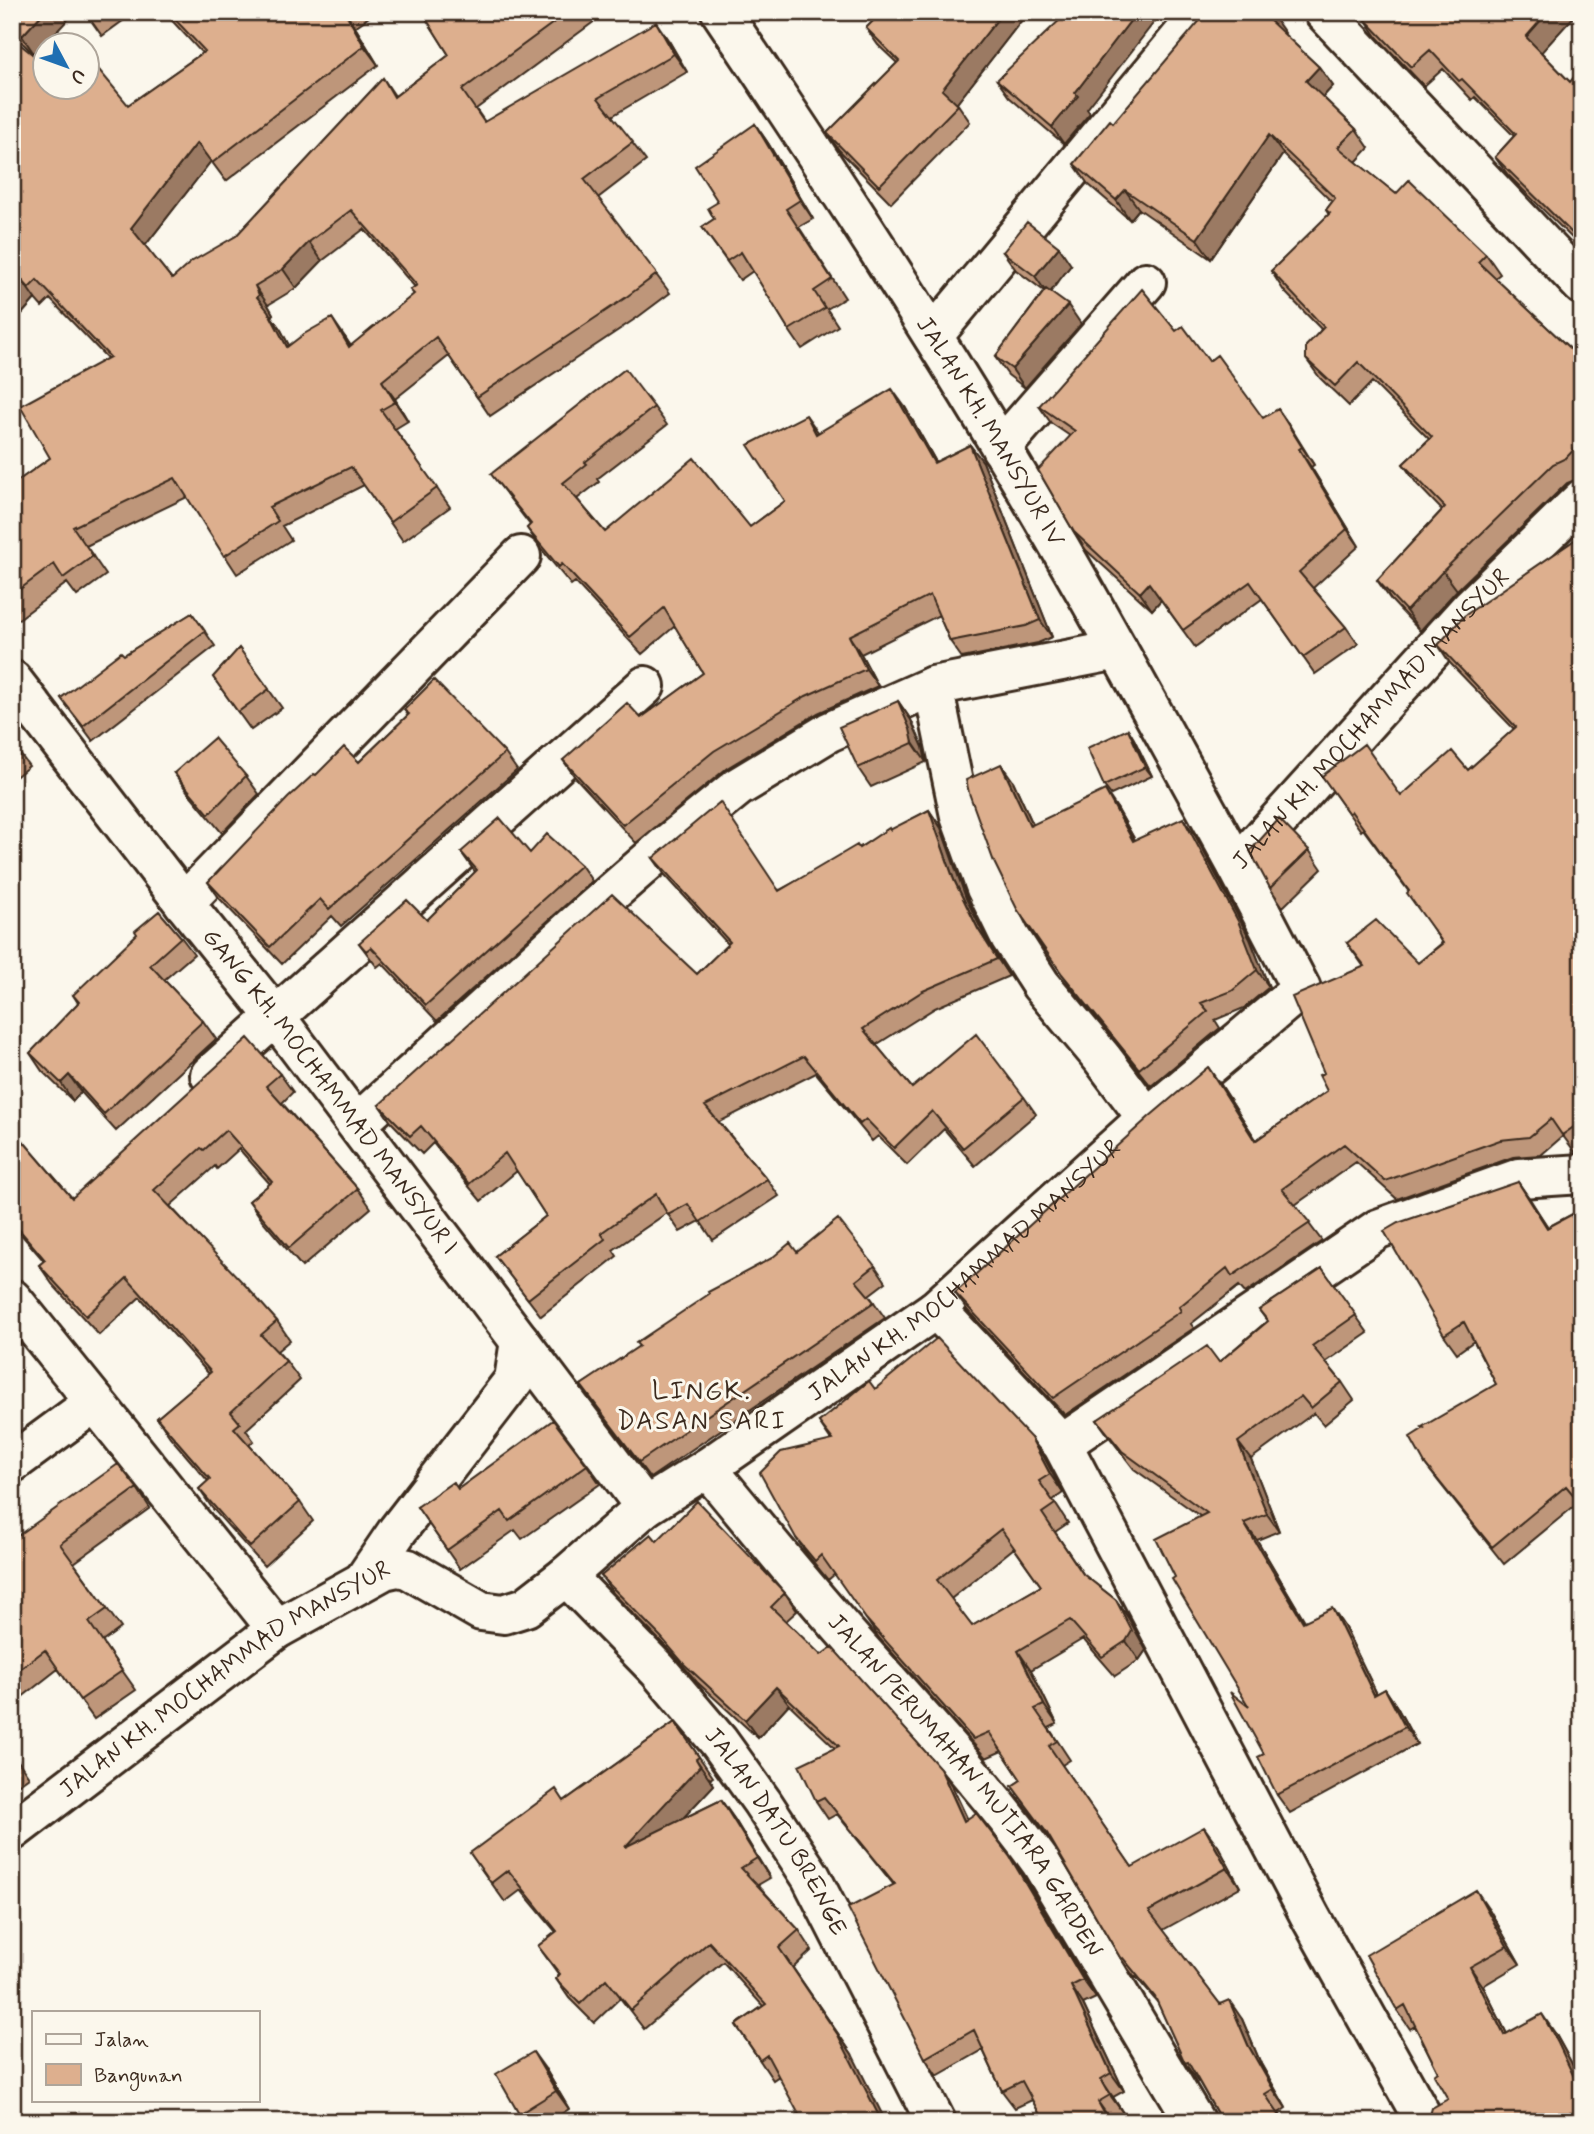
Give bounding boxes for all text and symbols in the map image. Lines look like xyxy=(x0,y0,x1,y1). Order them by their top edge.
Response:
north arrow xyxy=(32,32,102,102)
text: U xyxy=(64,63,91,89)
street label: JALAN KH. MANSYUR IV xyxy=(909,311,1072,553)
street label: JALAN KH. MOCHAMMAD MANSYUR xyxy=(1226,562,1517,876)
street label: GANG KH. MOCHAMMAD MANSYUR I xyxy=(195,922,465,1261)
street label: JALAN KH. MOCHAMMAD MANSYUR xyxy=(802,1133,1128,1409)
district label: LINGK. DASAN SARI xyxy=(617,1375,787,1439)
street label: JALAN KH. MOCHAMMAD MANSYUR xyxy=(53,1554,396,1805)
street label: JALAN PERUMAHAN MUTIARA GARDEN xyxy=(821,1607,1109,1964)
street label: JALAN DATU BRENGE xyxy=(698,1721,854,1941)
legend xyxy=(32,2011,259,2102)
text: Jalan xyxy=(94,2026,149,2054)
text: Bangunan xyxy=(94,2062,183,2091)

